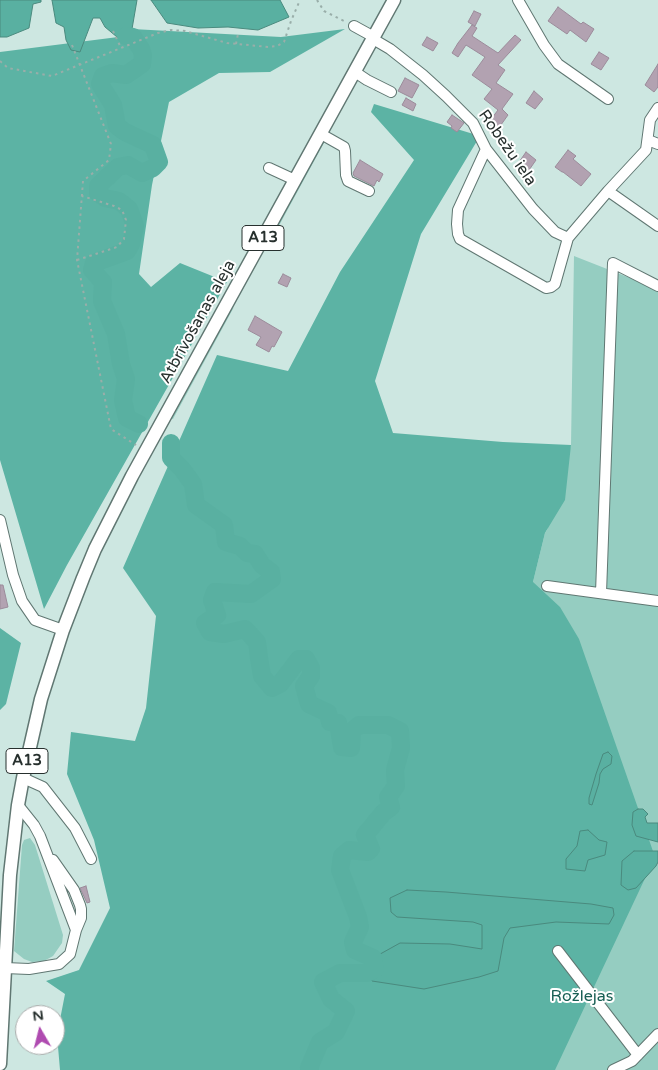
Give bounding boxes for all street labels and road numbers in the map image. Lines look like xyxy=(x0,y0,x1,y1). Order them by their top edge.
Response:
street label: Robežu iela xyxy=(474,106,540,190)
road number: A13 xyxy=(242,226,284,250)
street label: Atbrīvošanas aleja xyxy=(156,257,240,387)
road number: A13 xyxy=(6,748,48,774)

